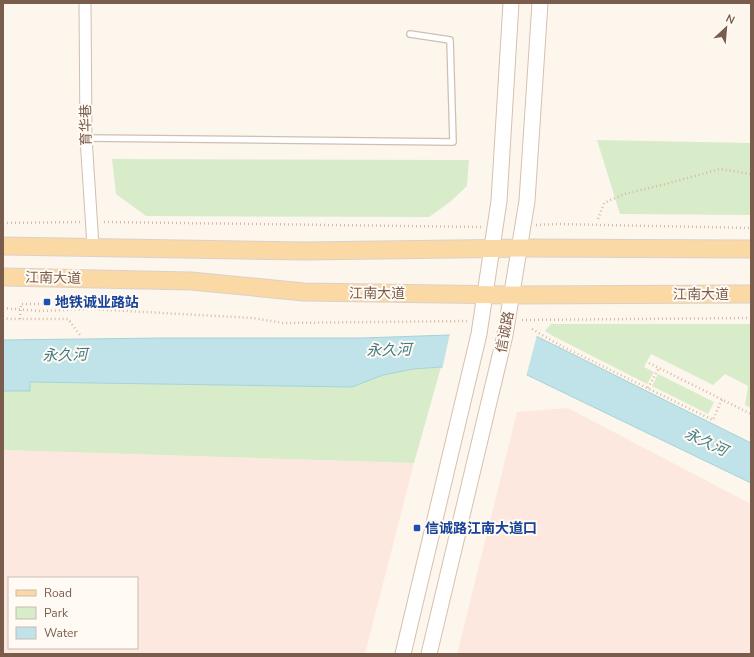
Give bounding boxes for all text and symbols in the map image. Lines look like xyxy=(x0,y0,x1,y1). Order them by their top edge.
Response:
north arrow xyxy=(706,8,746,48)
text: N xyxy=(723,11,737,28)
street label: 育华巷 xyxy=(76,104,96,146)
street label: 江南大道 xyxy=(25,268,81,288)
street label: 江南大道 xyxy=(349,284,405,303)
street label: 江南大道 xyxy=(673,285,729,304)
place label: 地铁诚业路站 xyxy=(55,293,139,312)
marker: 地铁诚业路站 xyxy=(42,297,52,307)
street label: 信诚路 xyxy=(492,310,518,354)
water label: 永久河 xyxy=(366,340,415,360)
water label: 永久河 xyxy=(42,345,91,365)
water label: 永久河 xyxy=(681,423,733,462)
place label: 信诚路江南大道口 xyxy=(425,519,537,538)
marker: 信诚路江南大道口 xyxy=(412,523,422,533)
legend xyxy=(8,577,138,649)
text: Road xyxy=(44,585,72,601)
text: Park xyxy=(44,605,69,621)
text: Water xyxy=(44,625,78,641)

